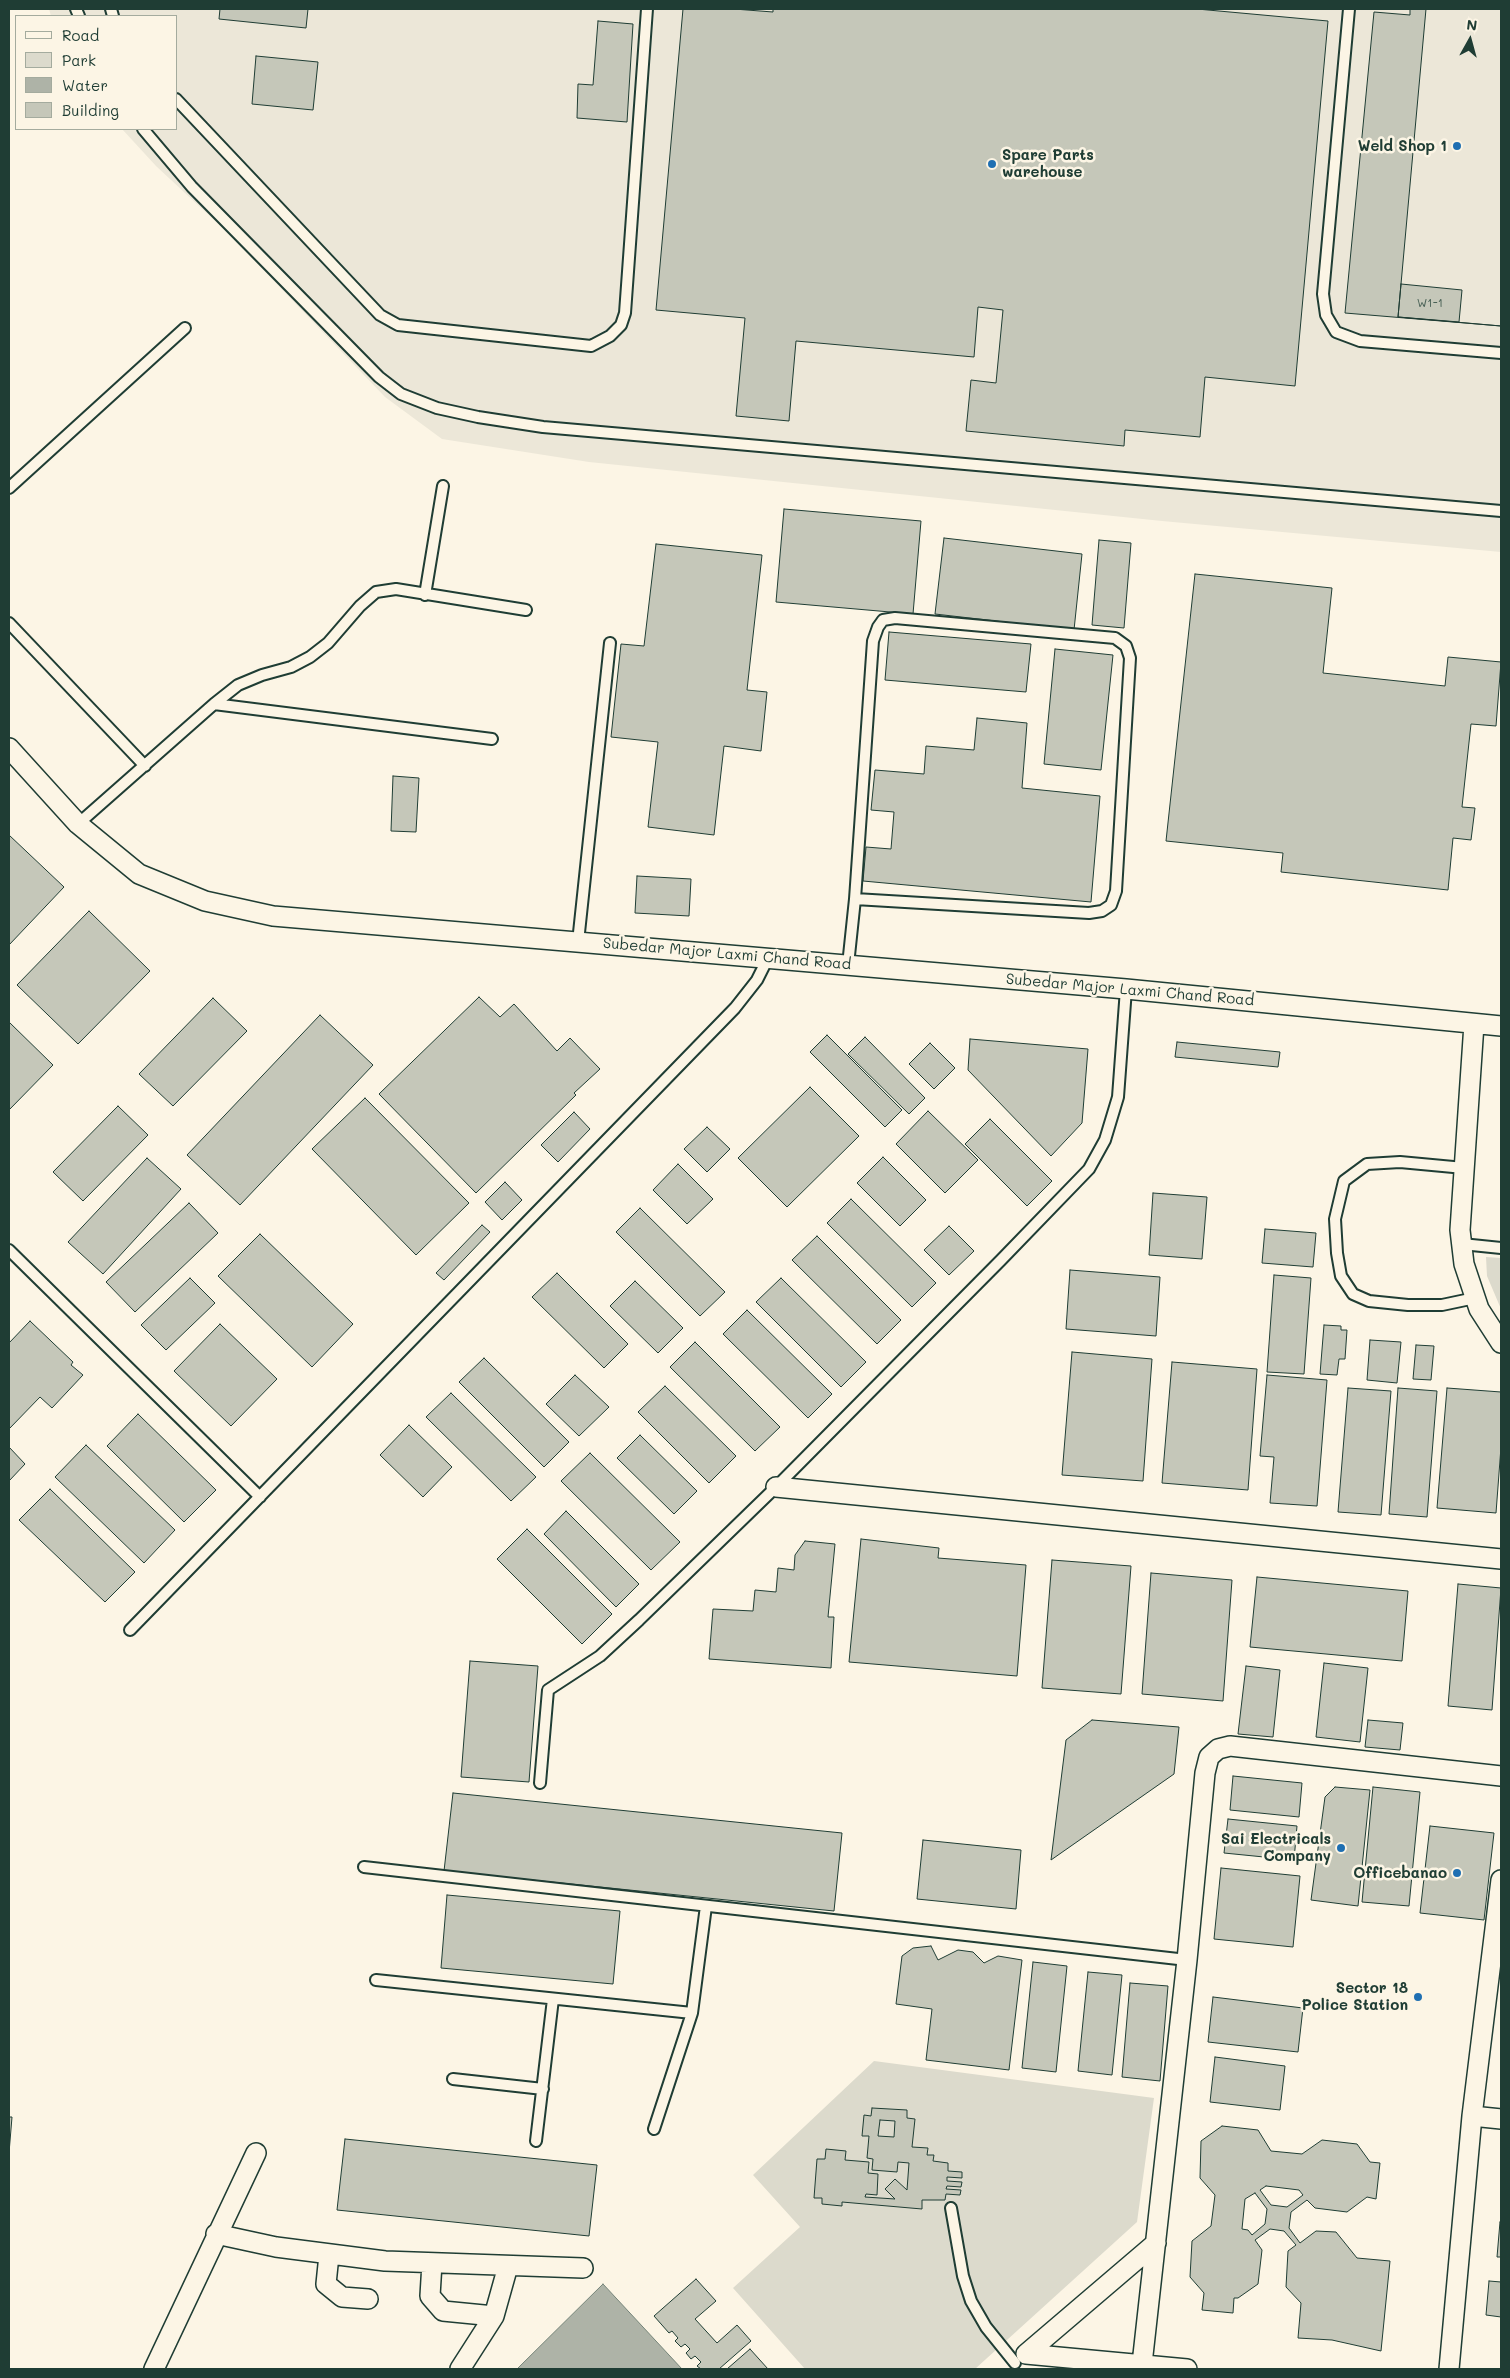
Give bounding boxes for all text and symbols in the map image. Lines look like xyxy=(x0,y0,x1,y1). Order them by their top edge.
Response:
legend xyxy=(15,15,178,130)
north arrow xyxy=(1445,15,1495,65)
text: N xyxy=(1465,15,1478,35)
text: Road xyxy=(62,25,99,45)
text: Park xyxy=(62,50,96,70)
text: Water xyxy=(62,75,108,95)
text: Building xyxy=(62,100,119,120)
place label: Weld Shop 1 xyxy=(1358,137,1447,155)
marker: Weld Shop 1 xyxy=(1451,140,1463,152)
place label: Spare Parts warehouse xyxy=(1002,146,1094,181)
marker: Spare Parts warehouse xyxy=(986,158,998,170)
house number: W1-1 xyxy=(1417,296,1443,310)
street label: Subedar Major Laxmi Chand Road xyxy=(602,934,852,974)
street label: Subedar Major Laxmi Chand Road xyxy=(1005,970,1255,1010)
place label: Sai Electricals Company xyxy=(1221,1830,1331,1865)
marker: Sai Electricals Company xyxy=(1335,1842,1347,1854)
place label: Officebanao xyxy=(1353,1864,1447,1882)
marker: Officebanao xyxy=(1451,1867,1463,1879)
place label: Sector 18 Police Station xyxy=(1302,1979,1408,2014)
marker: Sector 18 Police Station xyxy=(1412,1991,1424,2003)

